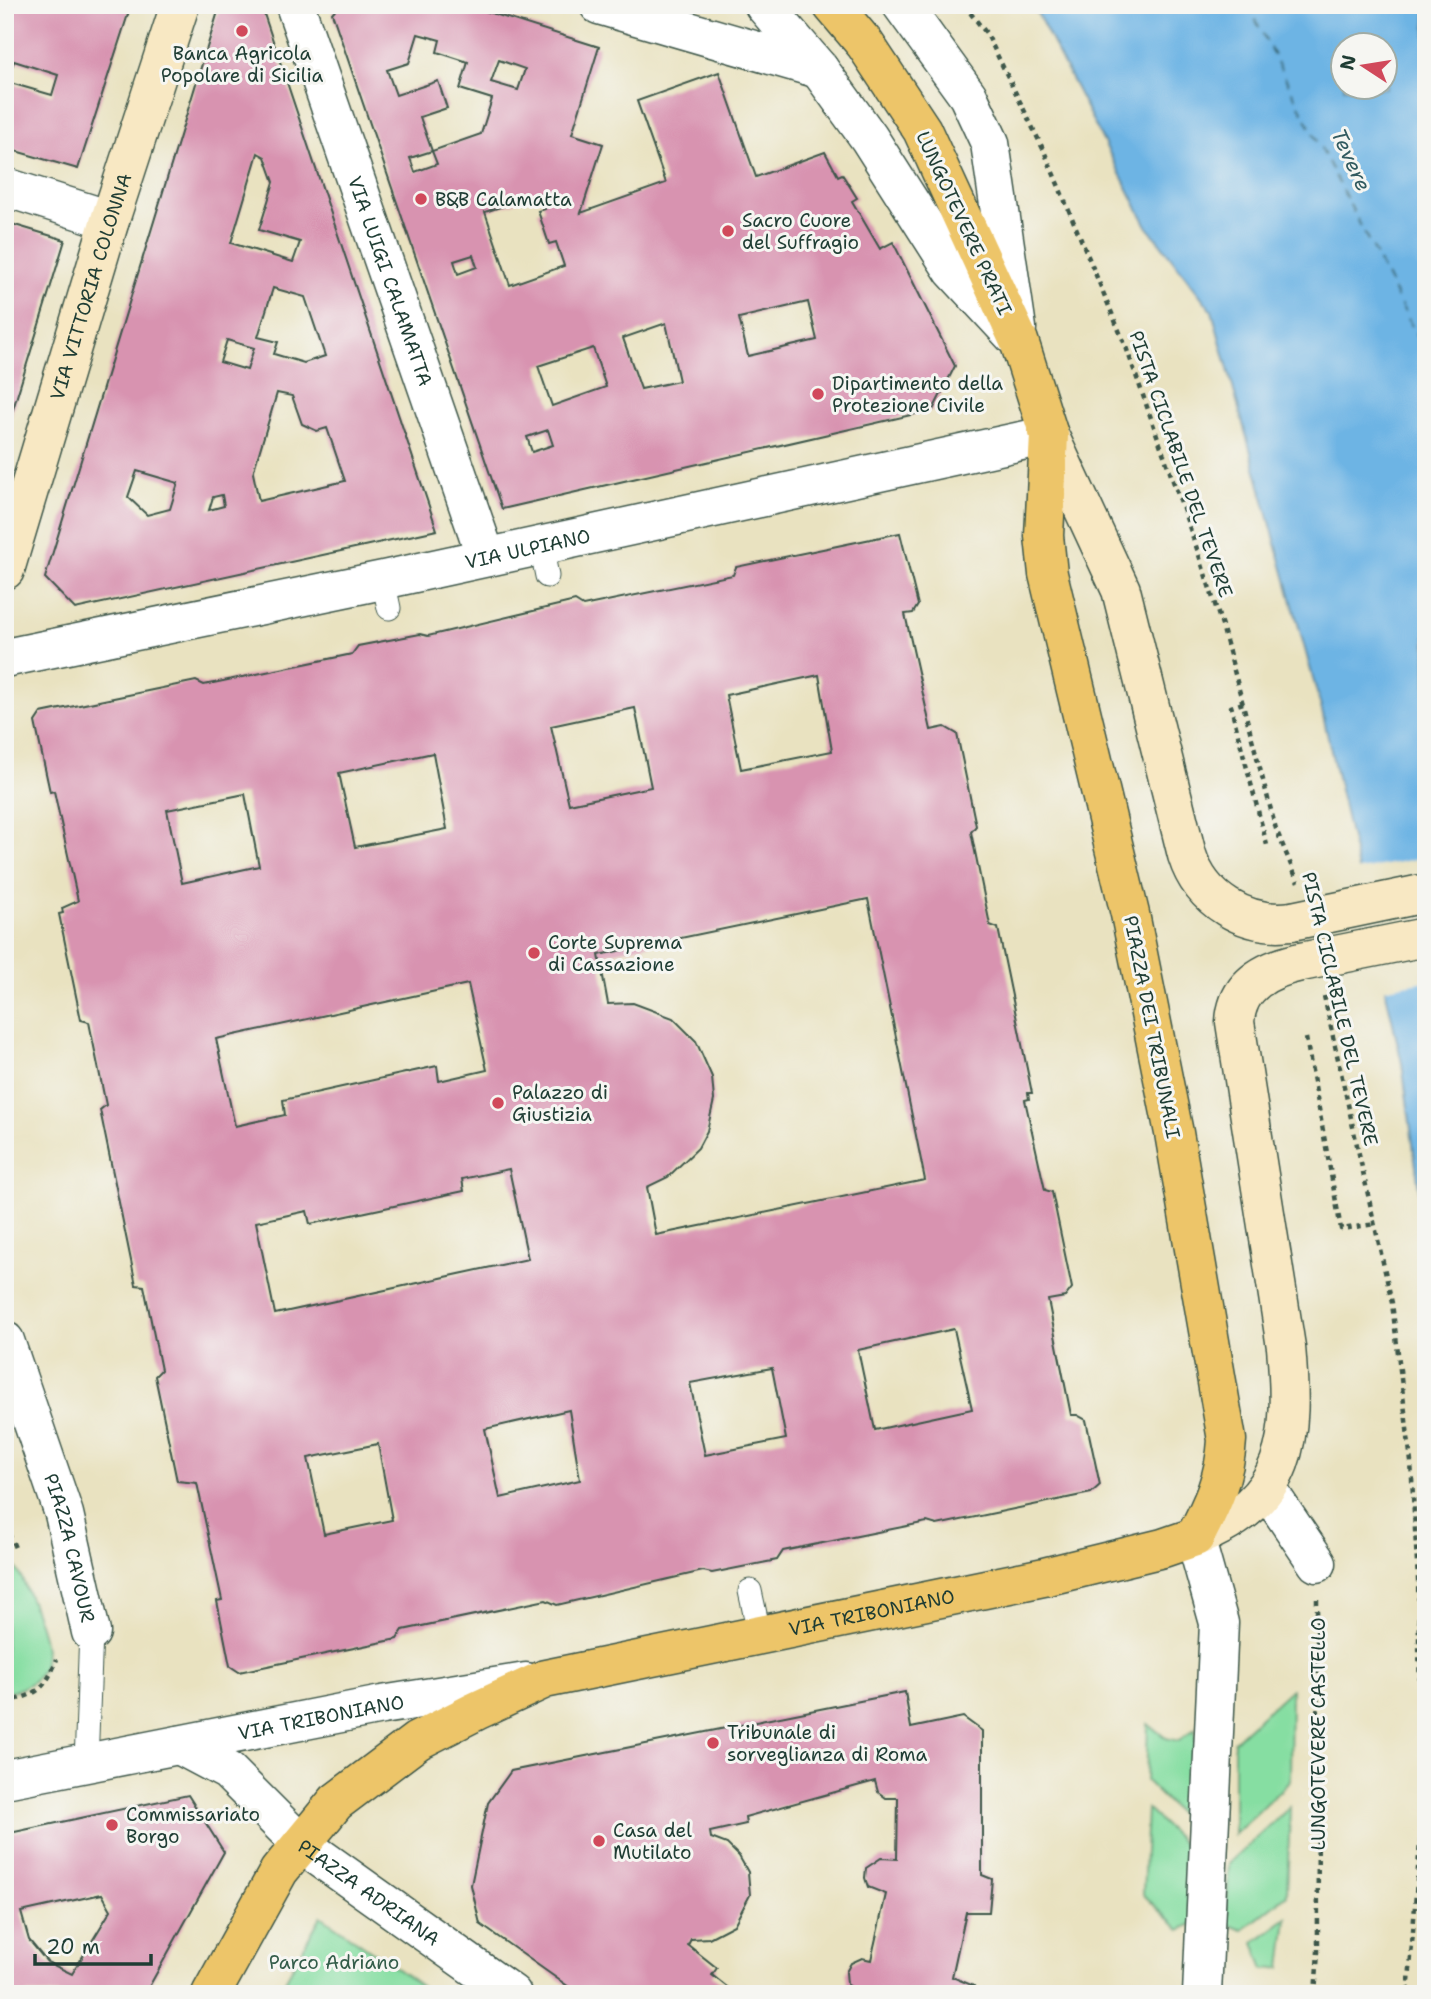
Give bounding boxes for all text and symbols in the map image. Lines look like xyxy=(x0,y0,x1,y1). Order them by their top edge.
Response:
marker: Banca Agricola Popolare di Sicilia xyxy=(234,23,250,39)
north arrow xyxy=(1330,32,1400,102)
place label: Banca Agricola Popolare di Sicilia xyxy=(161,41,324,88)
text: N xyxy=(1334,53,1362,73)
water label: Tevere xyxy=(1324,124,1378,196)
street label: LUNGOTEVERE PRATI xyxy=(910,127,1018,319)
street label: VIA VITTORIA COLONNA xyxy=(44,170,137,403)
street label: VIA LUIGI CALAMATTA xyxy=(343,173,438,389)
place label: B&B Calamatta xyxy=(435,187,572,212)
marker: B&B Calamatta xyxy=(413,191,429,207)
place label: Sacro Cuore del Suffragio xyxy=(742,208,859,255)
marker: Sacro Cuore del Suffragio xyxy=(720,223,736,239)
street label: PISTA CICLABILE DEL TEVERE xyxy=(1123,327,1239,601)
place label: Dipartimento della Protezione Civile xyxy=(832,371,1003,418)
marker: Dipartimento della Protezione Civile xyxy=(810,386,826,402)
street label: VIA ULPIANO xyxy=(463,523,593,574)
street label: PISTA CICLABILE DEL TEVERE xyxy=(1296,869,1384,1149)
street label: PIAZZA DEI TRIBUNALI xyxy=(1118,913,1186,1141)
place label: Corte Suprema di Cassazione xyxy=(548,930,682,977)
marker: Corte Suprema di Cassazione xyxy=(526,945,542,961)
place label: Palazzo di Giustizia xyxy=(512,1080,608,1127)
marker: Palazzo di Giustizia xyxy=(490,1095,506,1111)
street label: PIAZZA CAVOUR xyxy=(39,1470,101,1625)
street label: VIA TRIBONIANO xyxy=(786,1583,957,1641)
street label: LUNGOTEVERE CASTELLO xyxy=(1306,1617,1331,1851)
street label: VIA TRIBONIANO xyxy=(236,1689,406,1746)
place label: Tribunale di sorveglianza di Roma xyxy=(727,1720,928,1767)
marker: Tribunale di sorveglianza di Roma xyxy=(705,1735,721,1751)
place label: Commissariato Borgo xyxy=(126,1802,260,1849)
marker: Commissariato Borgo xyxy=(104,1817,120,1833)
place label: Casa del Mutilato xyxy=(613,1818,692,1865)
street label: PIAZZA ADRIANA xyxy=(293,1833,445,1951)
marker: Casa del Mutilato xyxy=(591,1833,607,1849)
scale bar xyxy=(35,1922,150,1966)
text: 20 m xyxy=(46,1933,100,1961)
park label: Parco Adriano xyxy=(269,1950,399,1975)

